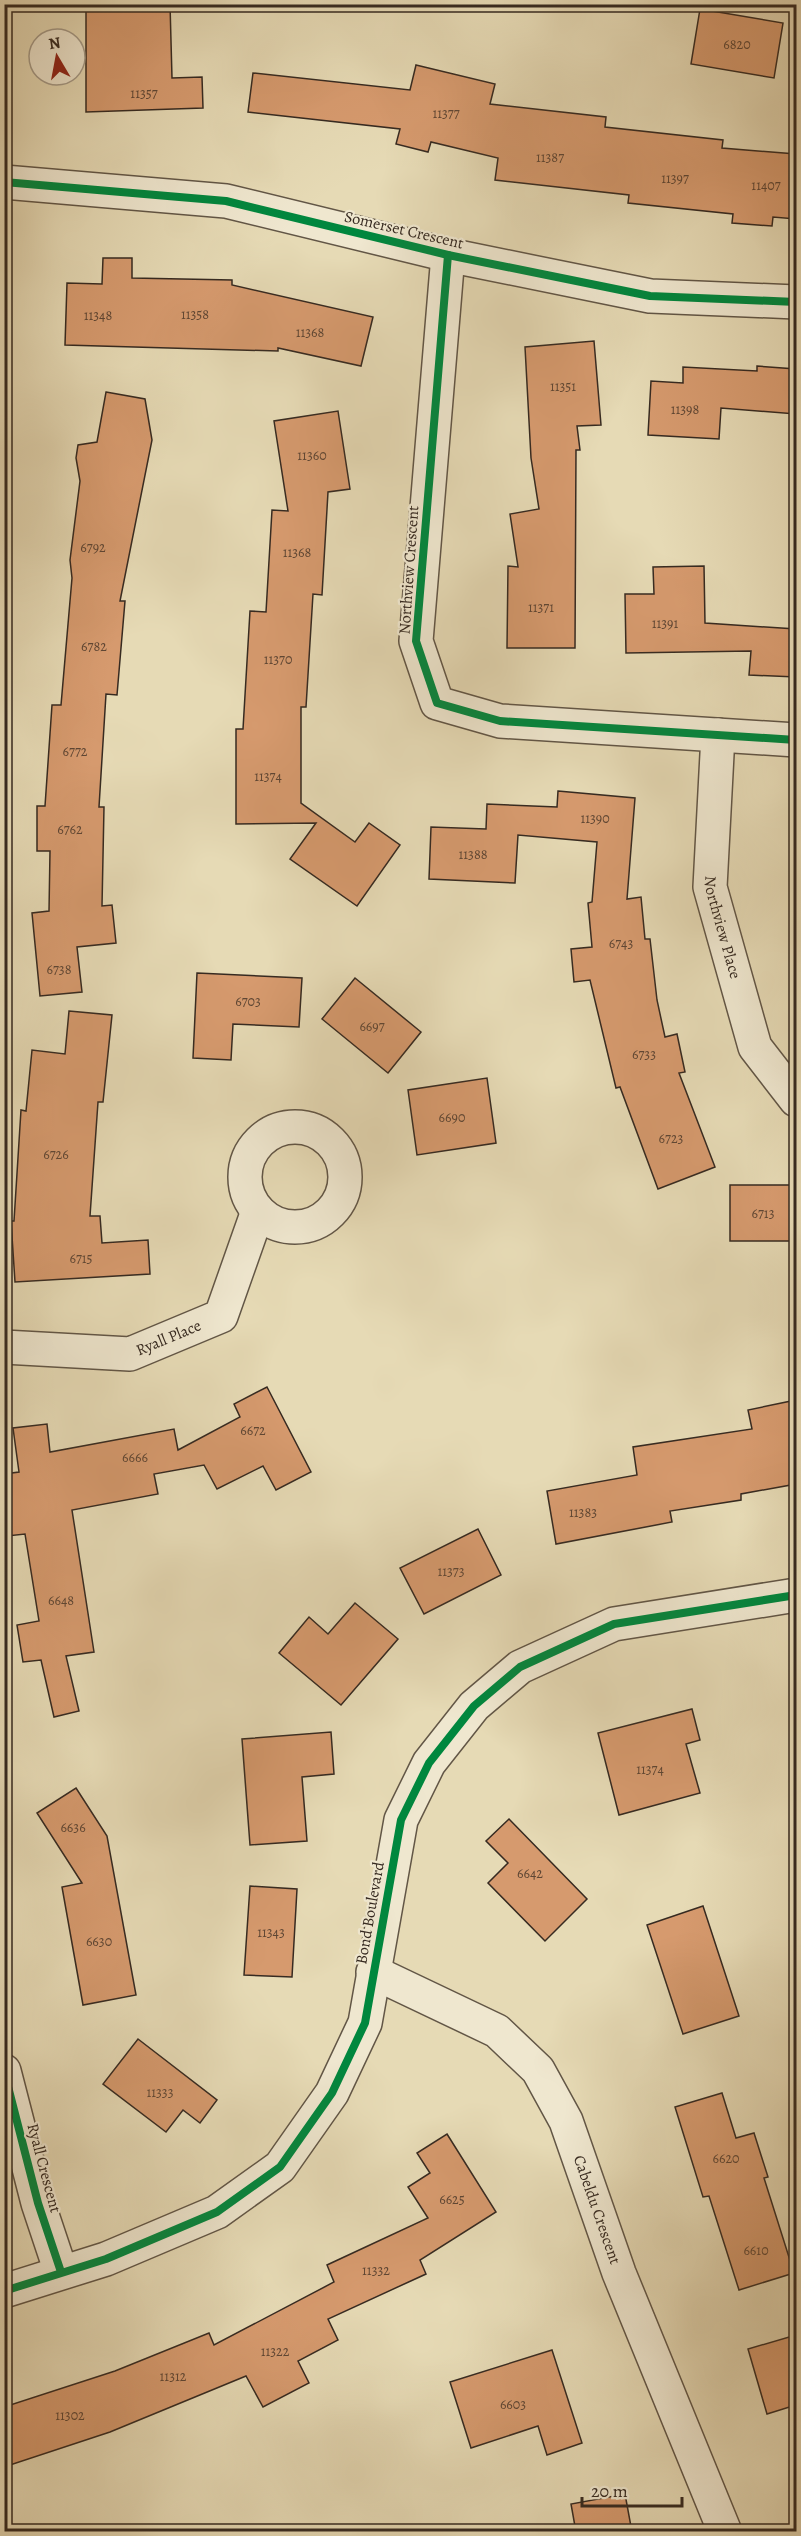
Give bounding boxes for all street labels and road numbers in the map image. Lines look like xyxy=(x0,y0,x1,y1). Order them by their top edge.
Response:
street label: Somerset Crescent xyxy=(342,206,466,254)
street label: Northview Crescent xyxy=(394,505,424,635)
street label: Northview Place xyxy=(699,875,746,981)
street label: Ryall Place xyxy=(133,1314,205,1361)
street label: Bond Boulevard xyxy=(350,1860,390,1966)
street label: Ryall Crescent xyxy=(21,2121,67,2215)
street label: Cabeldu Crescent xyxy=(568,2152,626,2267)

